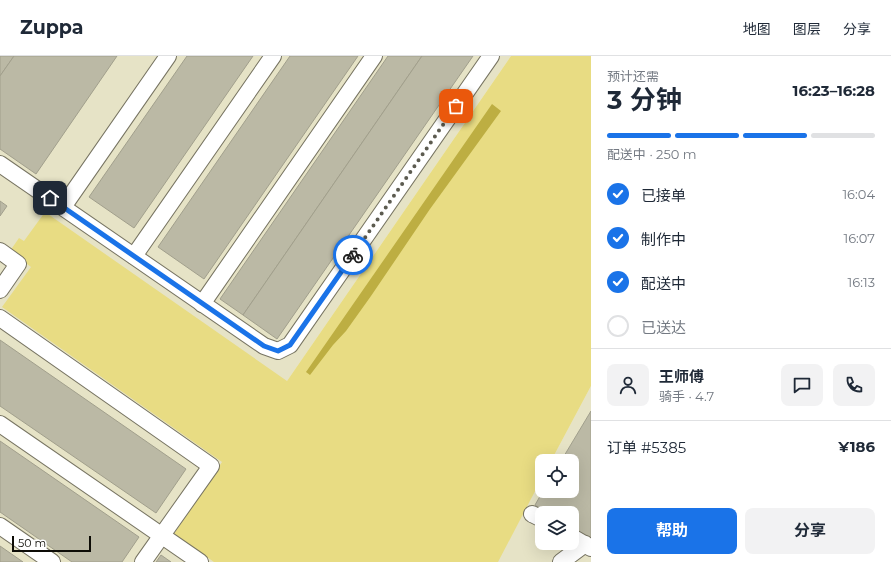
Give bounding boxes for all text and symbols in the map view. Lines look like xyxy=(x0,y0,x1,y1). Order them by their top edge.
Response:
text: Zuppa xyxy=(20,16,84,39)
text: 地图 xyxy=(743,20,771,38)
text: 图层 xyxy=(793,20,821,38)
text: 分享 xyxy=(843,20,871,38)
text: 预计还需 xyxy=(607,68,659,84)
text: 16:23–16:28 xyxy=(793,81,875,100)
text: 3 分钟 xyxy=(607,84,682,116)
pin xyxy=(439,89,473,123)
icon: bag xyxy=(445,95,467,117)
text: 配送中 · 250 m xyxy=(607,146,697,162)
pin xyxy=(33,181,67,215)
icon: check xyxy=(607,183,629,205)
text: 已接单 xyxy=(641,186,686,205)
text: 16:04 xyxy=(842,186,875,202)
icon: home xyxy=(39,187,61,209)
icon: check xyxy=(607,227,629,249)
text: 制作中 xyxy=(641,230,686,249)
text: 16:07 xyxy=(843,230,875,246)
courier xyxy=(333,235,373,275)
icon: bike xyxy=(342,244,364,266)
icon: check xyxy=(607,271,629,293)
text: 配送中 xyxy=(641,274,686,293)
text: 16:13 xyxy=(848,274,875,290)
text: 已送达 xyxy=(641,318,686,337)
button: person xyxy=(607,364,649,406)
button: chat xyxy=(781,364,823,406)
button: phone xyxy=(833,364,875,406)
text: 王师傅 xyxy=(659,367,704,386)
text: 骑手 · 4.7 xyxy=(659,388,714,404)
text: ¥186 xyxy=(838,437,875,456)
text: 订单 #5385 xyxy=(607,438,686,457)
map controls xyxy=(535,454,579,550)
button: locate xyxy=(535,454,579,498)
button: layers xyxy=(535,506,579,550)
button: 帮助 xyxy=(607,508,737,554)
button: 分享 xyxy=(745,508,875,554)
scale bar xyxy=(12,534,91,553)
text: 50 m xyxy=(18,536,46,550)

